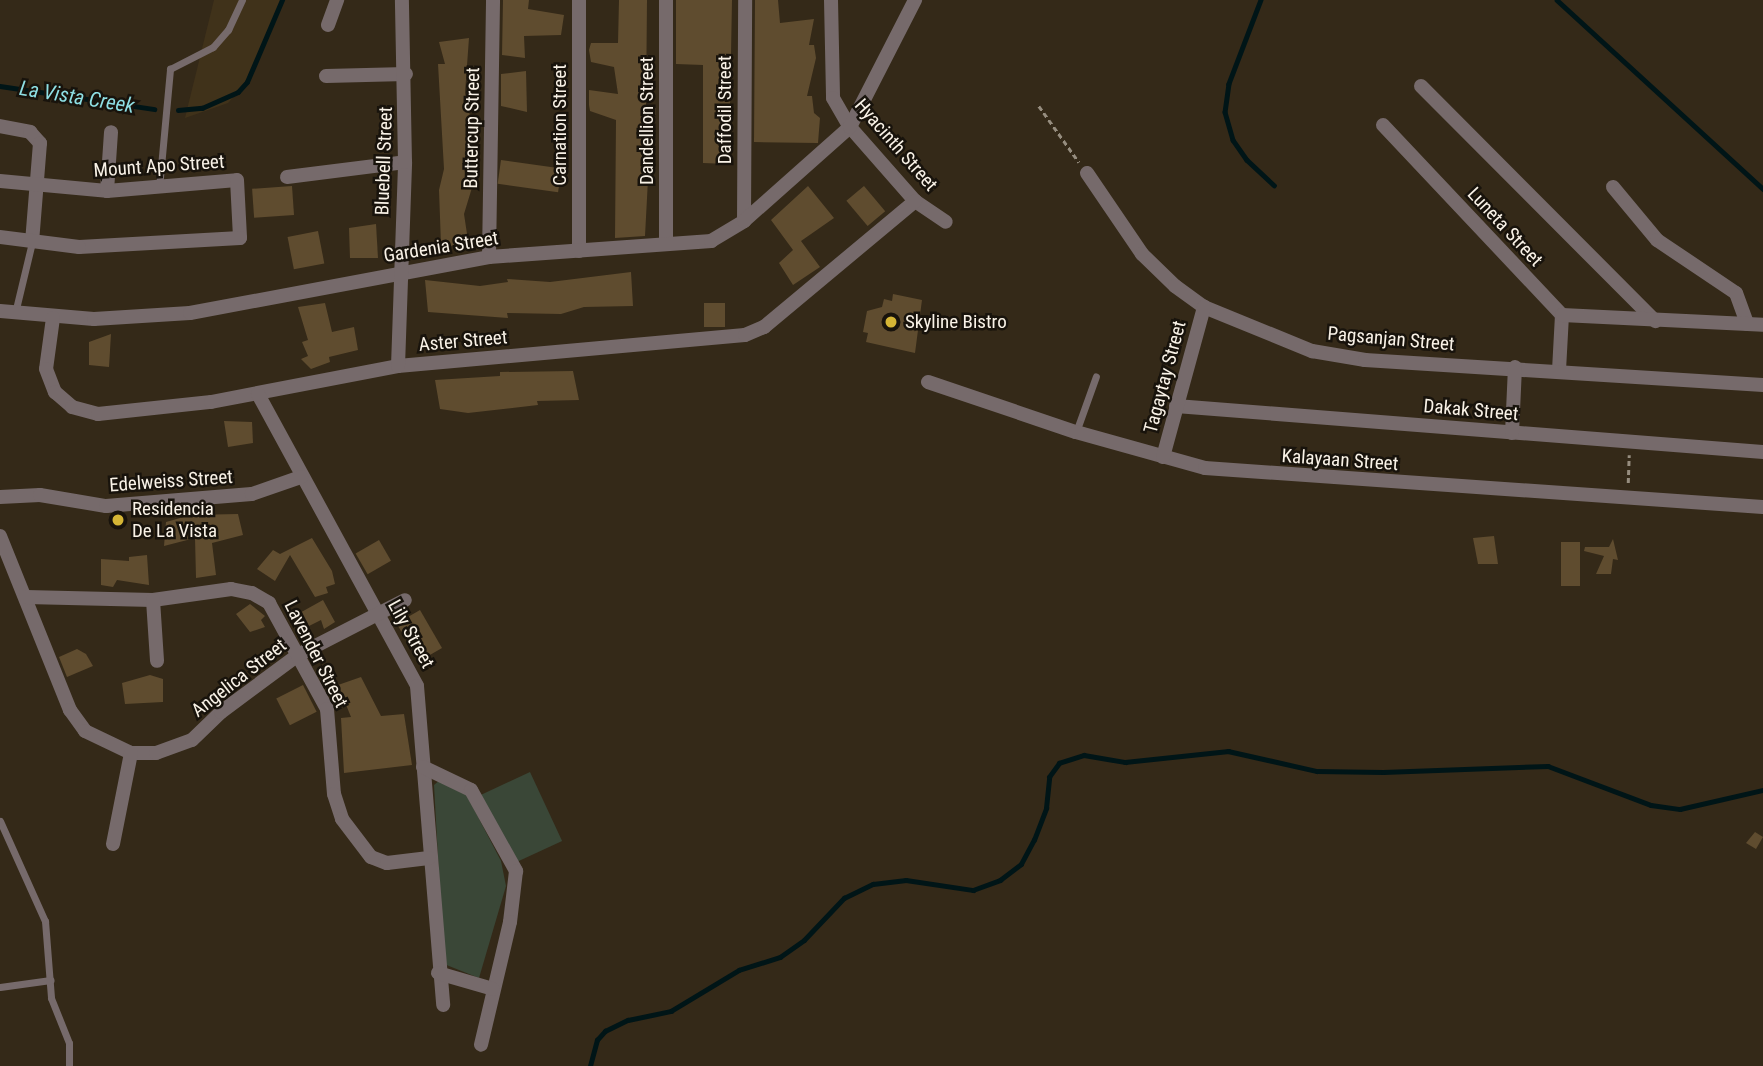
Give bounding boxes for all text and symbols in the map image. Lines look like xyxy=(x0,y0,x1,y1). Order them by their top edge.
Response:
street label: Daffodil Street xyxy=(714,56,736,164)
street label: Dandellion Street xyxy=(636,57,658,185)
street label: Carnation Street xyxy=(549,64,571,186)
street label: Buttercup Street xyxy=(460,67,484,189)
water label: La Vista Creek xyxy=(18,75,136,119)
street label: Hyacinth Street xyxy=(850,94,942,196)
street label: Bluebell Street xyxy=(371,106,397,216)
street label: Mount Apo Street xyxy=(93,150,225,182)
street label: Luneta Street xyxy=(1463,183,1547,271)
street label: Gardenia Street xyxy=(382,227,500,267)
place label: Skyline Bistro xyxy=(905,311,1007,333)
marker: Skyline Bistro xyxy=(883,314,899,330)
street label: Tagaytay Street xyxy=(1139,318,1191,436)
street label: Pagsanjan Street xyxy=(1327,322,1455,356)
street label: Aster Street xyxy=(418,326,508,356)
street label: Dakak Street xyxy=(1423,395,1519,425)
street label: Kalayaan Street xyxy=(1281,445,1399,475)
street label: Edelweiss Street xyxy=(108,465,234,497)
place label: Residencia De La Vista xyxy=(132,498,217,542)
marker: Residencia De La Vista xyxy=(110,512,126,528)
street label: Lily Street xyxy=(383,596,439,672)
street label: Lavender Street xyxy=(279,597,353,711)
street label: Angelica Street xyxy=(187,634,291,722)

